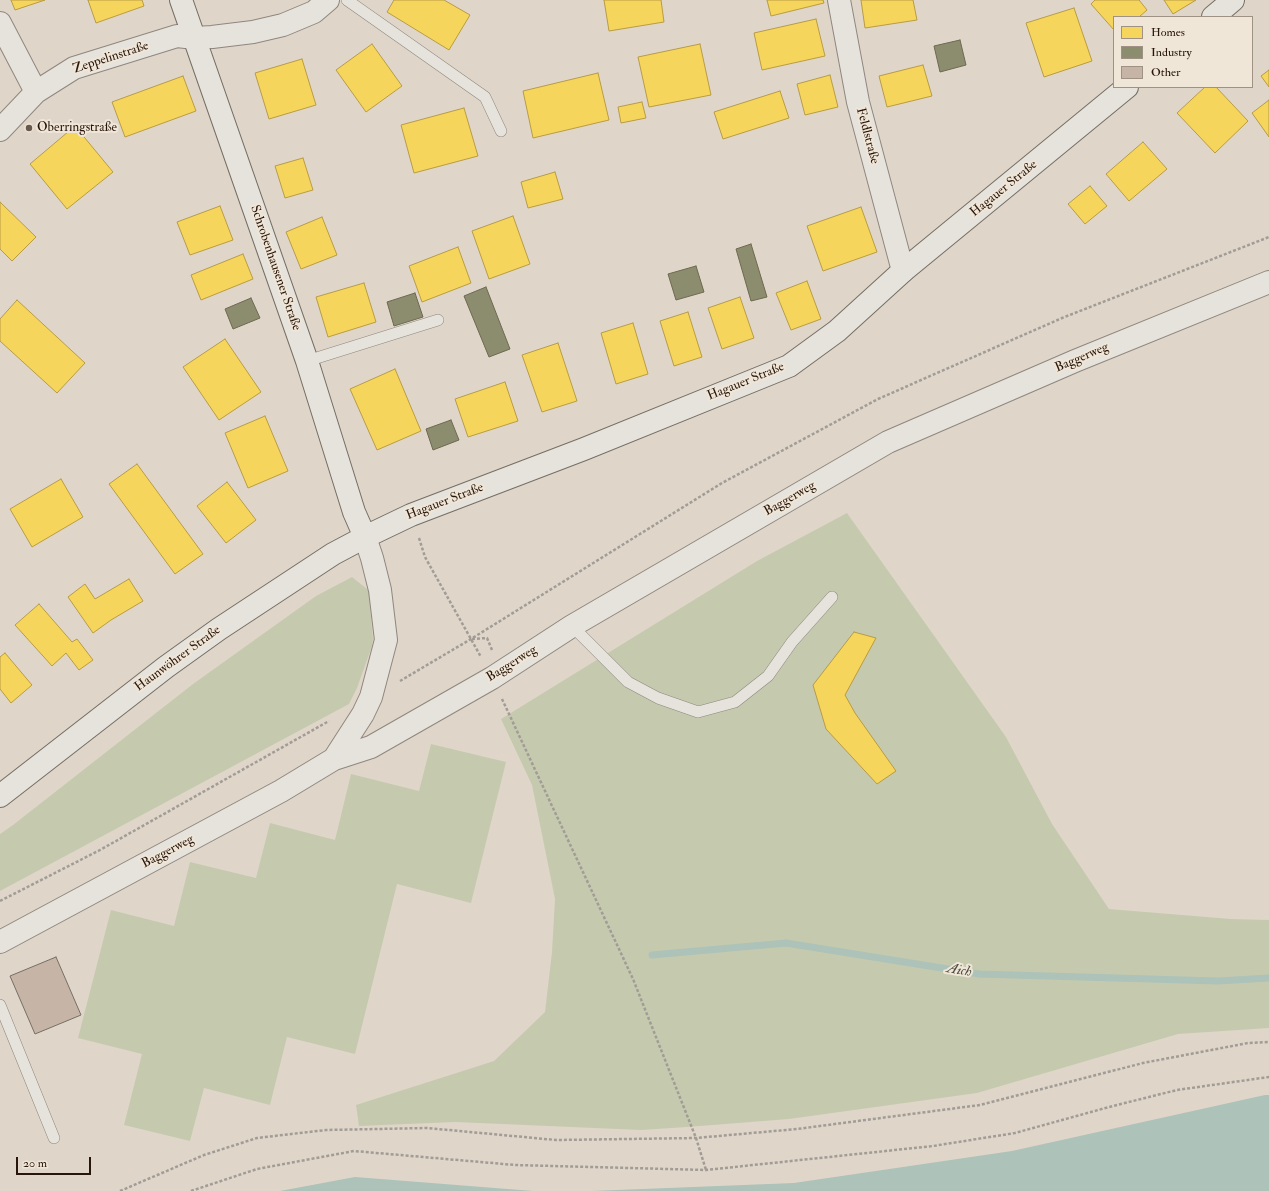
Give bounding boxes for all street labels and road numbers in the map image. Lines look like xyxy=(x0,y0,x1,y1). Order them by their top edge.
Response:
street label: Zeppelinstraße xyxy=(71,38,151,78)
street label: Feldlstraße xyxy=(852,106,882,166)
street label: Hagauer Straße xyxy=(967,157,1041,221)
street label: Schrobenhausener Straße xyxy=(246,203,304,333)
street label: Baggerweg xyxy=(1053,340,1111,376)
street label: Hagauer Straße xyxy=(705,359,787,405)
street label: Baggerweg xyxy=(762,478,818,520)
street label: Hagauer Straße xyxy=(404,480,486,524)
street label: Haunwöhrer Straße xyxy=(132,623,224,695)
street label: Baggerweg xyxy=(484,642,540,686)
street label: Baggerweg xyxy=(139,832,197,872)

